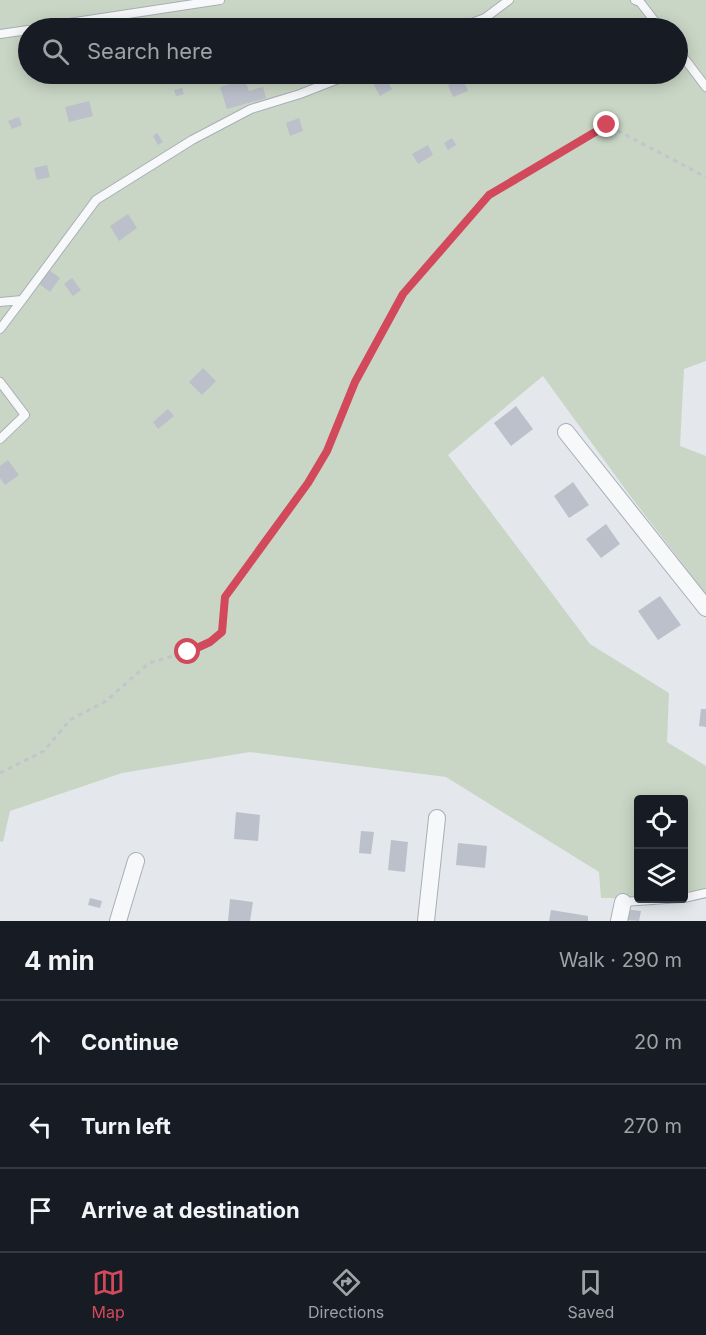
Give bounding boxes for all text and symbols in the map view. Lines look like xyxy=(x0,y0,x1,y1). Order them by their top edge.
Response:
search box xyxy=(18,18,688,84)
icon: search xyxy=(39,35,72,68)
text: Search here xyxy=(87,38,213,64)
route end xyxy=(593,111,619,137)
route start xyxy=(174,638,200,664)
map controls xyxy=(634,795,688,903)
button: locate xyxy=(634,795,688,849)
button: layers xyxy=(634,849,688,903)
text: 4 min xyxy=(24,945,95,976)
text: Walk · 290 m xyxy=(559,948,682,972)
icon: ahead xyxy=(24,1026,57,1059)
text: Continue xyxy=(81,1029,179,1055)
text: 20 m xyxy=(634,1030,682,1054)
icon: left xyxy=(24,1110,57,1143)
text: Turn left xyxy=(81,1113,171,1139)
text: 270 m xyxy=(623,1114,682,1138)
icon: arrive xyxy=(24,1194,57,1227)
text: Arrive at destination xyxy=(81,1197,300,1223)
tab: Map xyxy=(92,1266,125,1322)
tab: Directions xyxy=(308,1266,384,1322)
tab: Saved xyxy=(568,1266,614,1322)

